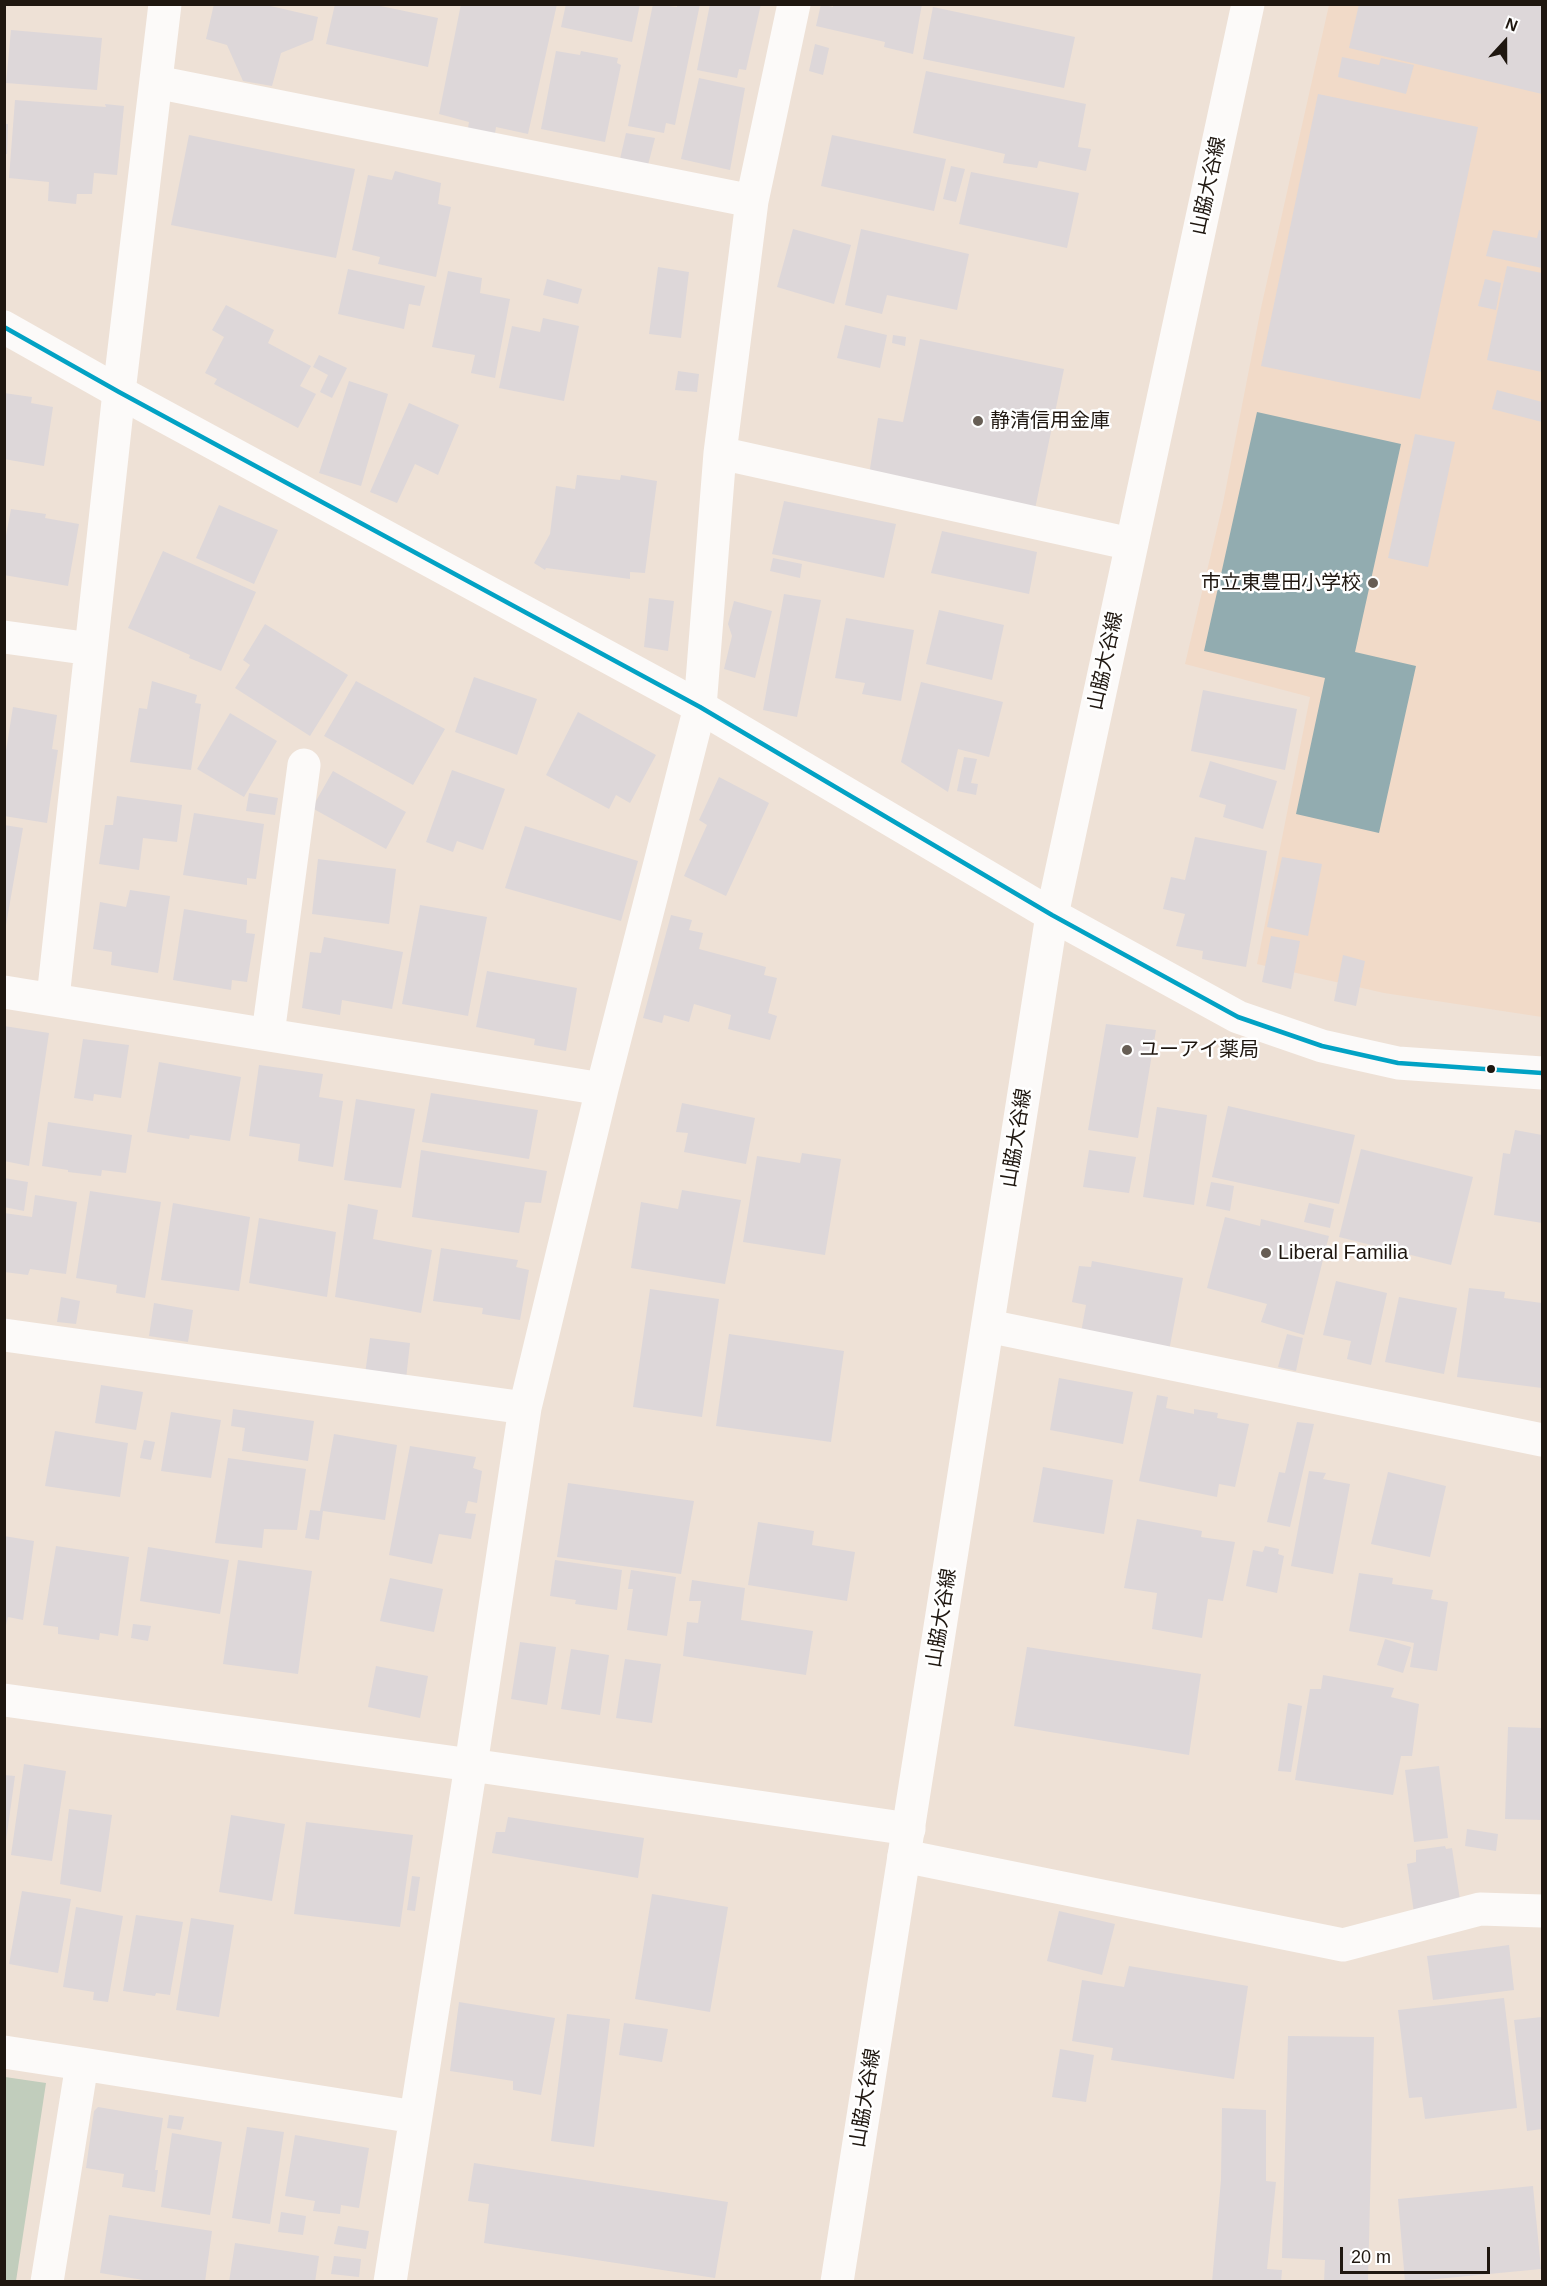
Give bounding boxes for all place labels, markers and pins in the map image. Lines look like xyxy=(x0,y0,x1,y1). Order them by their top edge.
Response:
place label: 静清信用金庫 xyxy=(990,409,1110,433)
marker: 静清信用金庫 xyxy=(971,414,985,428)
place label: 市立東豊田小学校 xyxy=(1201,571,1361,595)
marker: 市立東豊田小学校 xyxy=(1366,576,1380,590)
place label: ユーアイ薬局 xyxy=(1139,1038,1259,1062)
marker: ユーアイ薬局 xyxy=(1120,1043,1134,1057)
unlabelled marker xyxy=(1485,1063,1497,1075)
place label: Liberal Familia xyxy=(1278,1241,1408,1265)
marker: Liberal Familia xyxy=(1259,1246,1273,1260)

